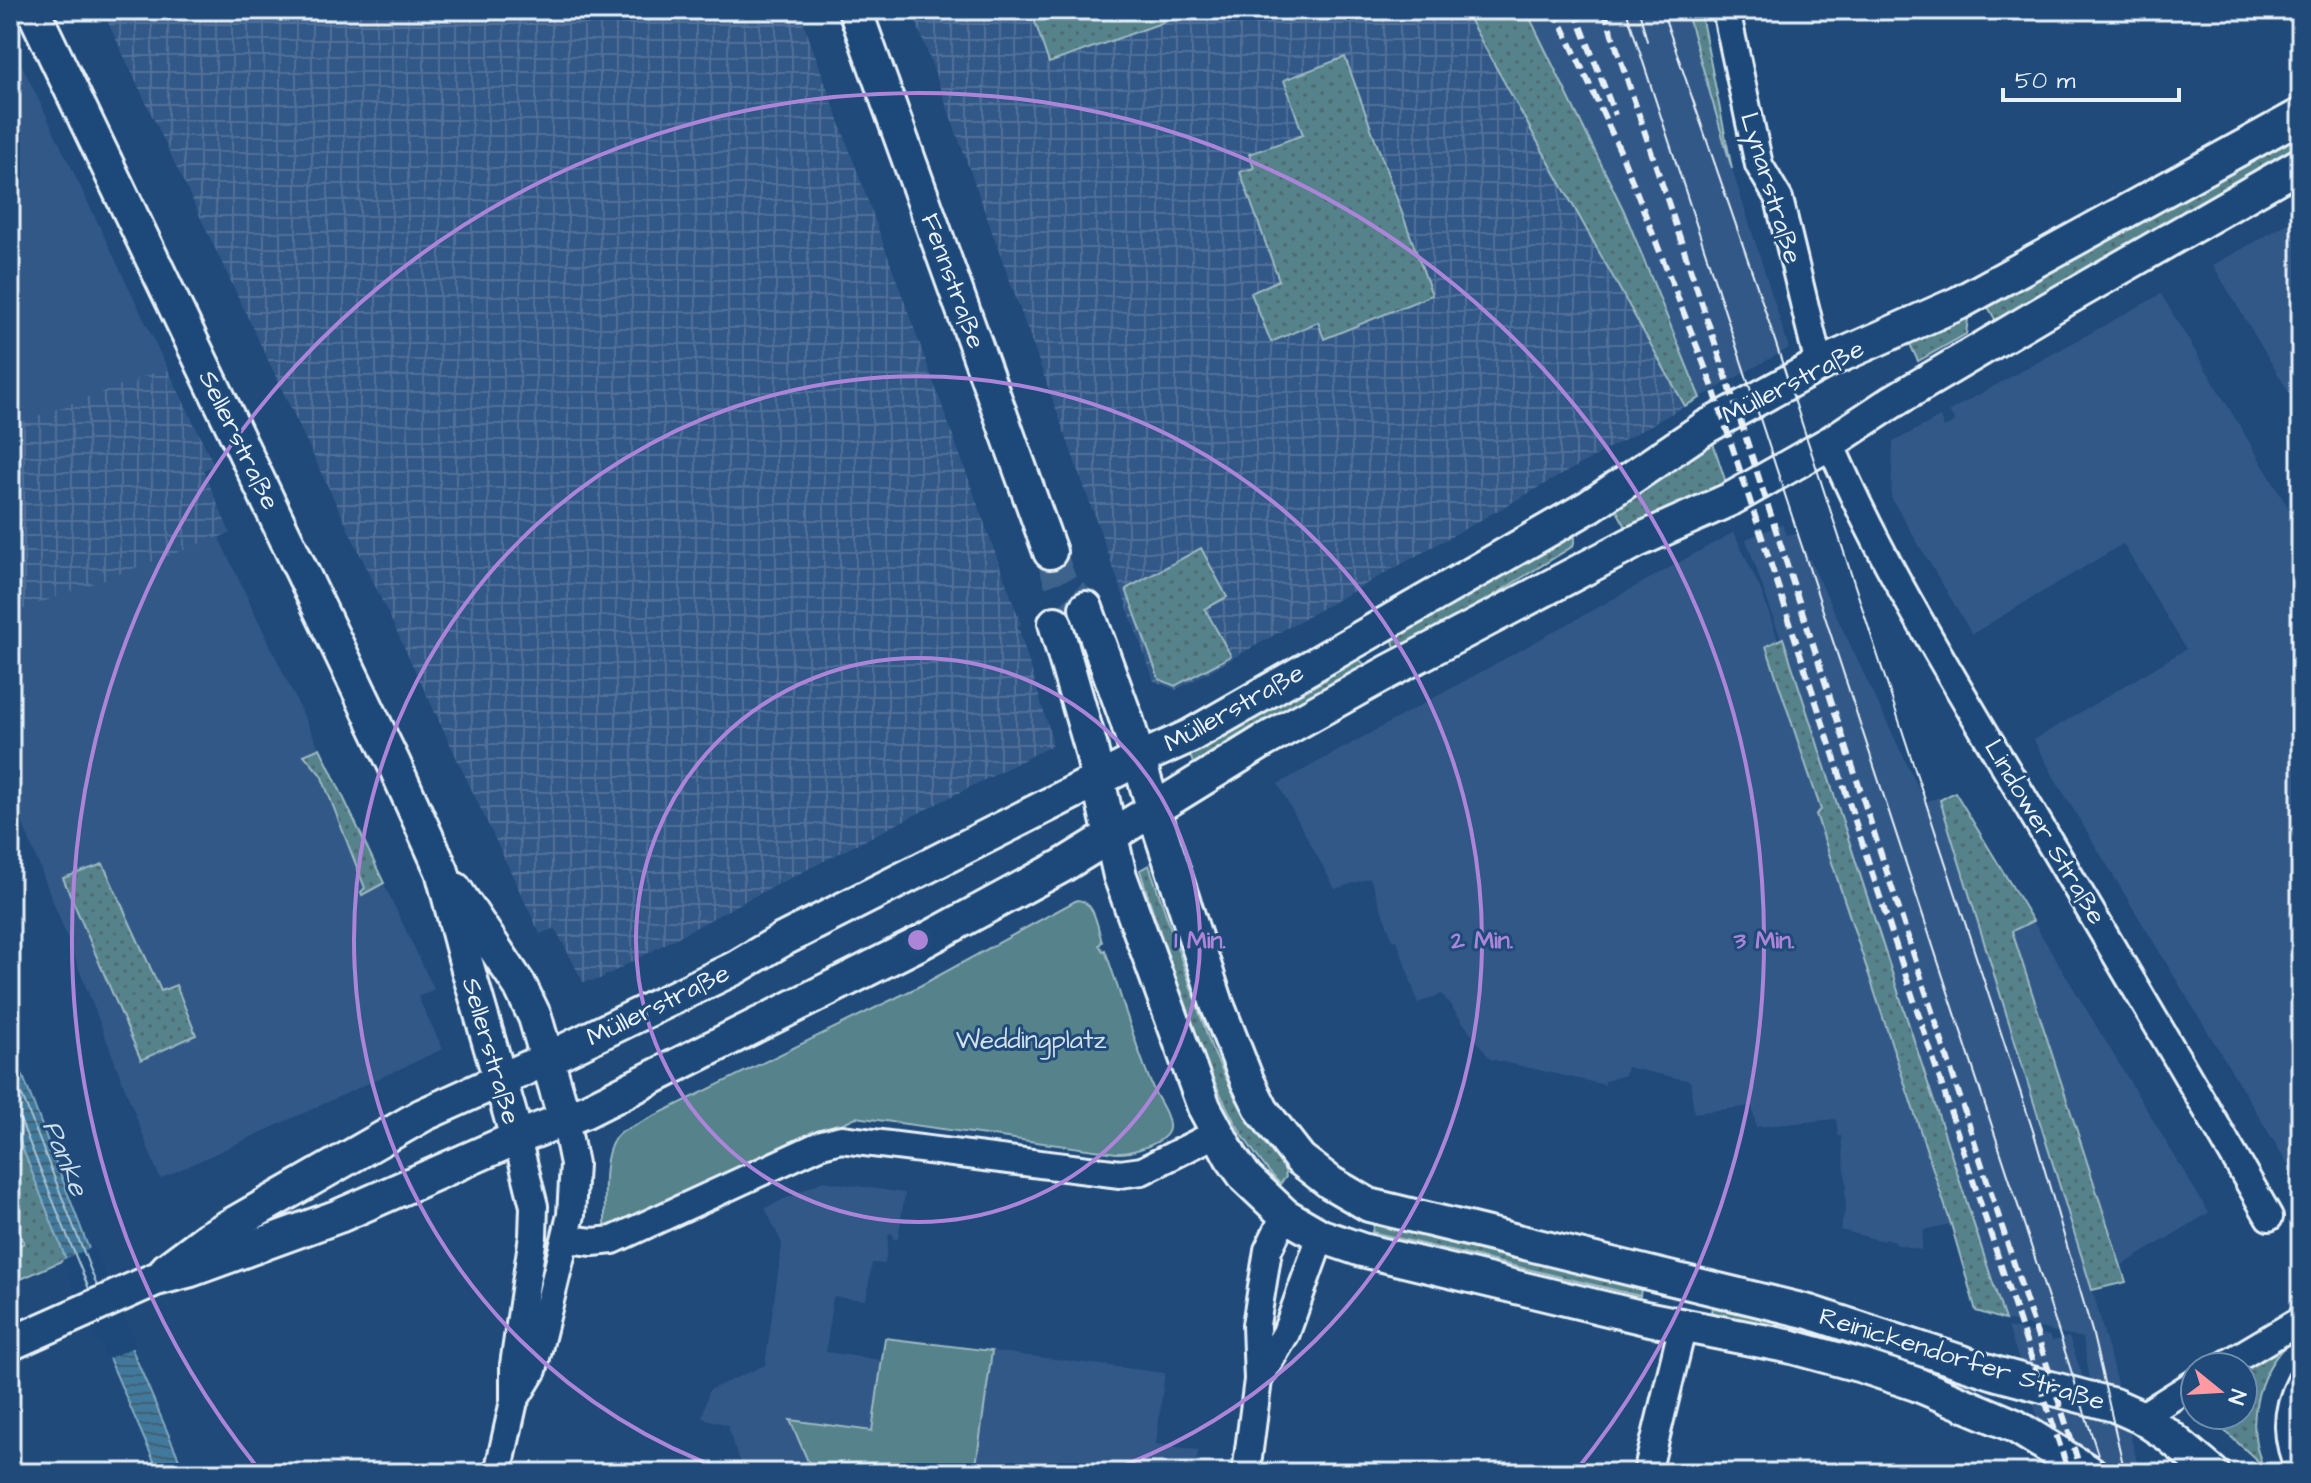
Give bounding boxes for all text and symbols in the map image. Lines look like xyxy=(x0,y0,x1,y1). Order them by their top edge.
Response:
scale bar xyxy=(2003,52,2179,102)
text: 50 m xyxy=(2015,64,2076,98)
street label: Lynarstraße xyxy=(1729,108,1811,269)
street label: Fennstraße xyxy=(912,208,994,354)
street label: Müllerstraße xyxy=(1716,331,1870,433)
street label: Sellerstraße xyxy=(190,364,288,516)
street label: Müllerstraße xyxy=(1157,655,1311,761)
street label: Lindower Straße xyxy=(1975,733,2115,931)
text: 1 Min. xyxy=(1174,924,1226,958)
text: 2 Min. xyxy=(1450,924,1513,958)
text: 3 Min. xyxy=(1733,924,1794,958)
centre of rings xyxy=(904,926,932,954)
street label: Müllerstraße xyxy=(580,955,736,1055)
street label: Sellerstraße xyxy=(453,973,529,1129)
park label: Weddingplatz xyxy=(956,1022,1106,1060)
water label: Panke xyxy=(32,1114,98,1203)
street label: Reinickendorfer Straße xyxy=(1815,1298,2109,1420)
north arrow xyxy=(2179,1351,2259,1431)
text: N xyxy=(2220,1385,2253,1408)

